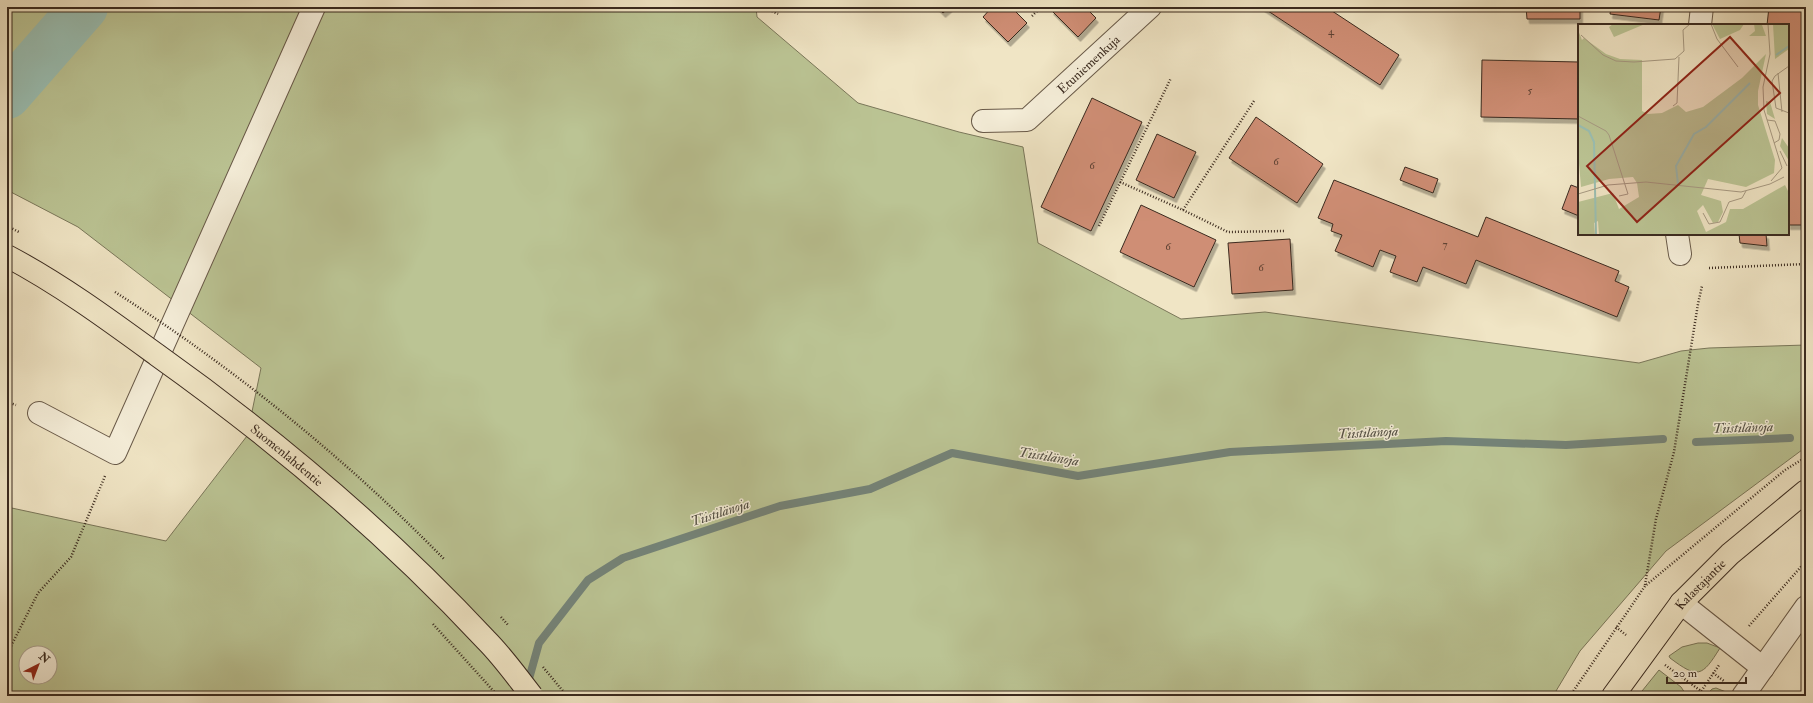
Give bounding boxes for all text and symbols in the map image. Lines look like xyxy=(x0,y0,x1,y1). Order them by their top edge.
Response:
inset map xyxy=(1578,24,1789,235)
house number: 4 xyxy=(1328,25,1335,38)
street label: Etuniemenkuja xyxy=(1054,31,1124,97)
house number: 5 xyxy=(1528,84,1533,97)
house number: 6 xyxy=(1273,155,1280,168)
house number: 6 xyxy=(1089,159,1096,172)
house number: 7 xyxy=(1442,238,1448,251)
house number: 6 xyxy=(1165,240,1172,253)
house number: 6 xyxy=(1258,261,1265,274)
water label: Tiistilänoja xyxy=(1712,418,1774,437)
street label: Suomenlahdentie xyxy=(247,421,327,491)
water label: Tiistilänoja xyxy=(1337,422,1399,443)
water label: Tiistilänoja xyxy=(1018,443,1081,470)
water label: Tiistilänoja xyxy=(689,495,752,530)
street label: Kalastajantie xyxy=(1672,556,1730,613)
north arrow xyxy=(18,645,58,685)
text: N xyxy=(36,649,53,667)
scale bar xyxy=(1667,659,1746,685)
text: 20 m xyxy=(1673,666,1698,681)

